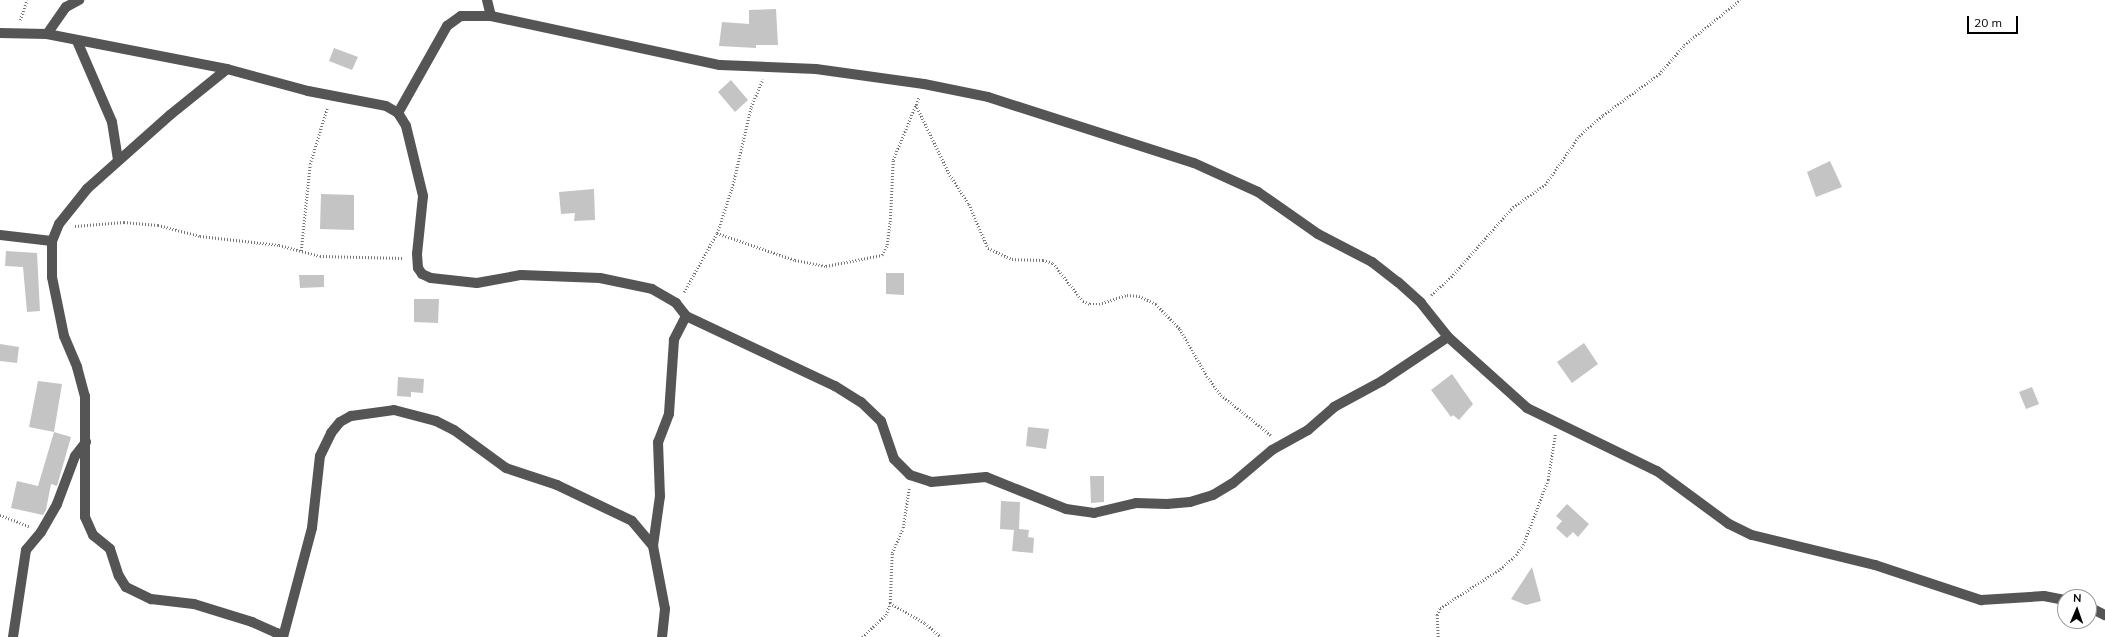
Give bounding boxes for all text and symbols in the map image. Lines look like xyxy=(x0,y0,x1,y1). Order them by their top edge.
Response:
scale bar xyxy=(1969,8,2020,34)
text: 20 m xyxy=(1974,15,2002,30)
north arrow xyxy=(2057,589,2097,629)
text: N xyxy=(2073,591,2082,605)

